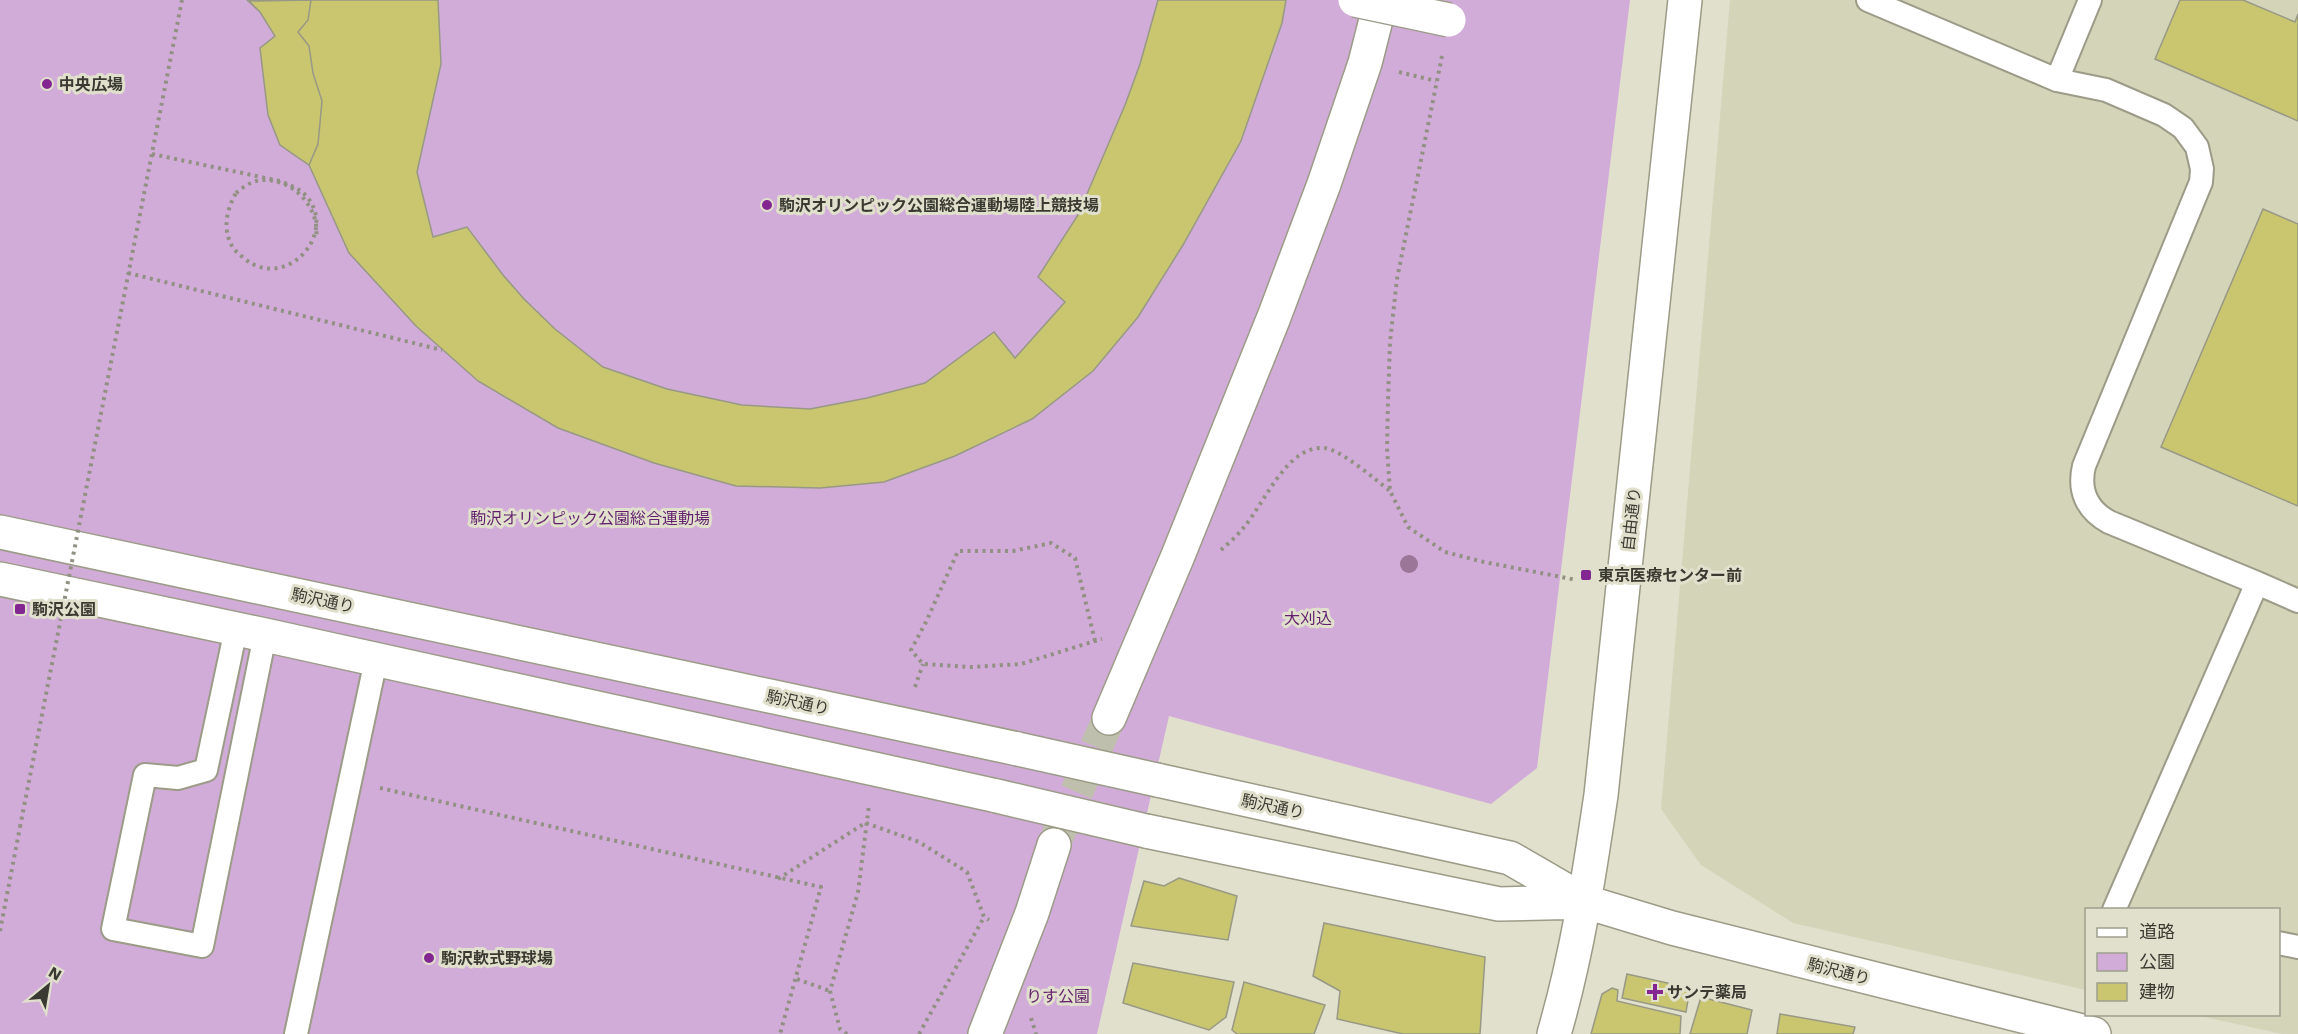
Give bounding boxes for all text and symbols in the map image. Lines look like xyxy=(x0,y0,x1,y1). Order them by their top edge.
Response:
place label: 中央広場 xyxy=(59,75,123,94)
marker: 中央広場 xyxy=(40,77,54,91)
place label: 駒沢オリンピック公園総合運動場陸上競技場 xyxy=(779,196,1099,215)
marker: 駒沢オリンピック公園総合運動場陸上競技場 xyxy=(760,198,774,212)
street label: 自由通り xyxy=(1619,486,1644,552)
park label: 駒沢オリンピック公園総合運動場 xyxy=(470,509,710,528)
place label: 東京医療センター前 xyxy=(1598,566,1742,585)
marker: 東京医療センター前 xyxy=(1579,568,1593,582)
street label: 駒沢通り xyxy=(290,585,356,616)
place label: 駒沢公園 xyxy=(32,600,96,619)
marker: 駒沢公園 xyxy=(13,602,27,616)
park label: 大刈込 xyxy=(1284,609,1332,628)
street label: 駒沢通り xyxy=(765,687,831,718)
street label: 駒沢通り xyxy=(1240,791,1306,822)
legend xyxy=(2085,908,2280,1016)
text: 道路 xyxy=(2139,921,2175,942)
place label: 駒沢軟式野球場 xyxy=(441,949,553,968)
marker: 駒沢軟式野球場 xyxy=(422,951,436,965)
text: 公園 xyxy=(2139,951,2175,972)
street label: 駒沢通り xyxy=(1806,955,1872,988)
north arrow xyxy=(18,956,78,1016)
text: N xyxy=(45,962,65,985)
text: 建物 xyxy=(2139,981,2175,1002)
place label: サンテ薬局 xyxy=(1667,983,1747,1002)
marker: サンテ薬局 xyxy=(1648,985,1662,999)
park label: りす公園 xyxy=(1026,987,1090,1006)

